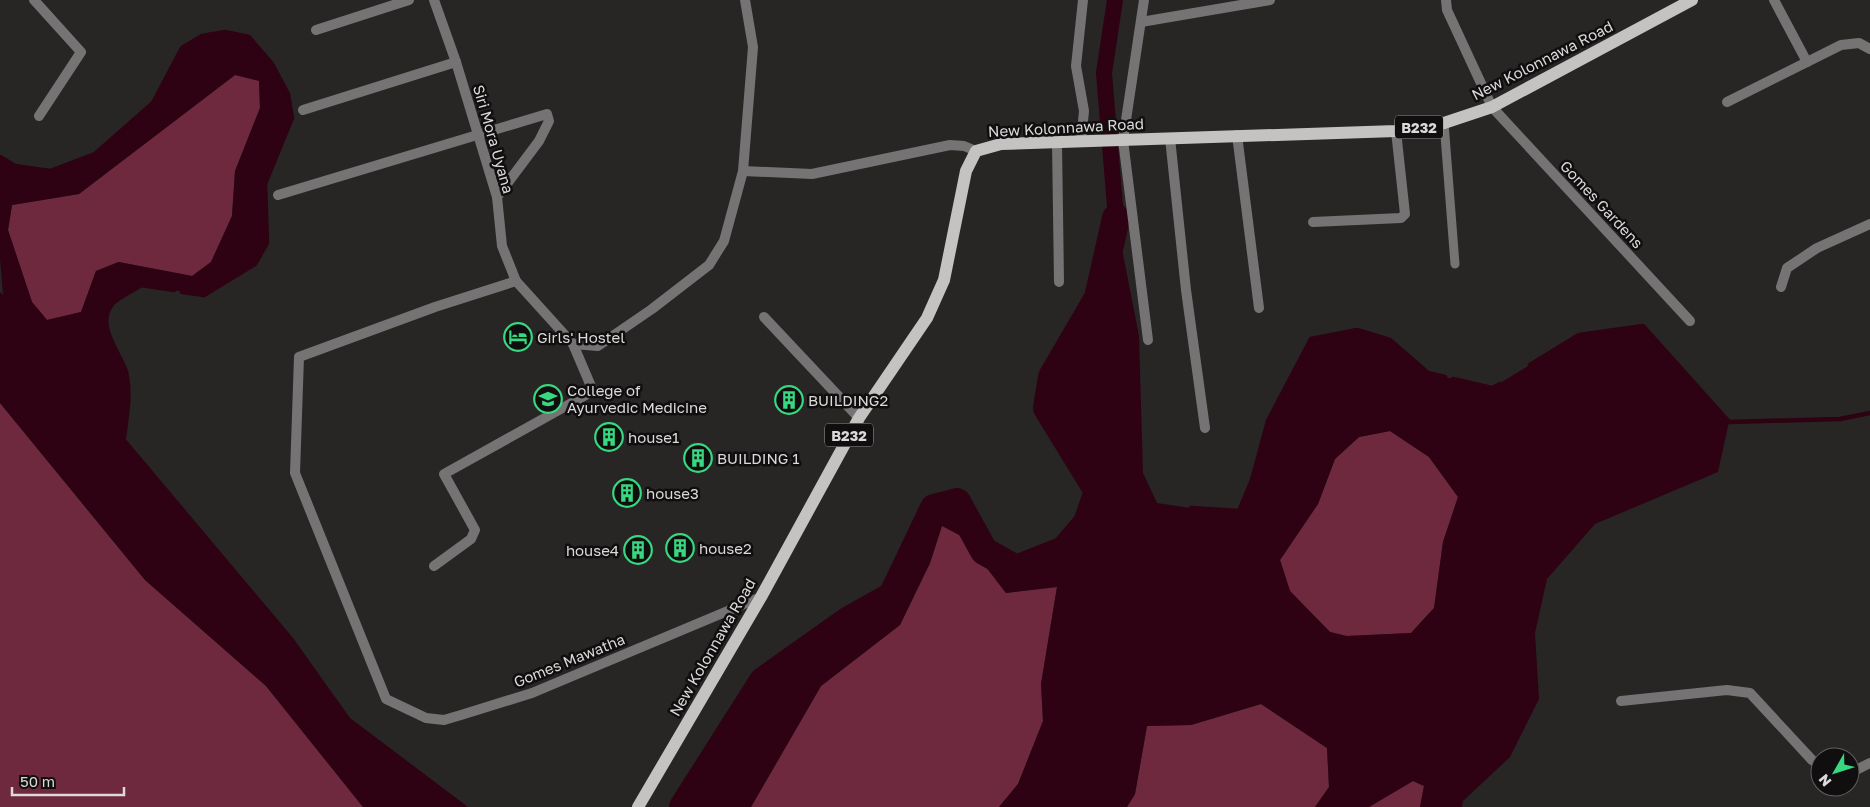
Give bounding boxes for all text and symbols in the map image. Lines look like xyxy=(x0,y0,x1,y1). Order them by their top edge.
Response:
street label: New Kolonnawa Road xyxy=(1468,17,1616,103)
street label: Siri Mora Uyana xyxy=(470,83,518,195)
street label: New Kolonnawa Road xyxy=(988,114,1144,140)
road number: B232 xyxy=(1395,115,1443,138)
street label: Gomes Gardens xyxy=(1557,157,1647,252)
hotel icon: Girls' Hostel xyxy=(503,322,533,352)
place label: Girls' Hostel xyxy=(537,328,625,346)
place label: College of Ayurvedic Medicine xyxy=(567,381,707,416)
school or university icon: College of Ayurvedic Medicine xyxy=(533,384,563,414)
building icon: BUILDING2 xyxy=(774,385,804,415)
place label: BUILDING2 xyxy=(808,391,888,409)
building icon: house1 xyxy=(594,422,624,452)
road number: B232 xyxy=(825,424,873,446)
place label: house1 xyxy=(628,428,679,446)
building icon: BUILDING 1 xyxy=(683,443,713,473)
place label: BUILDING 1 xyxy=(717,449,799,467)
building icon: house3 xyxy=(612,478,642,508)
place label: house3 xyxy=(646,484,699,502)
building icon: house2 xyxy=(665,533,695,563)
building icon: house4 xyxy=(623,535,653,565)
place label: house2 xyxy=(699,539,752,557)
place label: house4 xyxy=(566,541,619,559)
street label: New Kolonnawa Road xyxy=(665,575,759,719)
street label: Gomes Mawatha xyxy=(511,629,627,691)
north arrow xyxy=(1810,747,1860,797)
scale bar xyxy=(12,764,125,796)
text: N xyxy=(1815,771,1834,790)
text: 50 m xyxy=(20,772,55,790)

